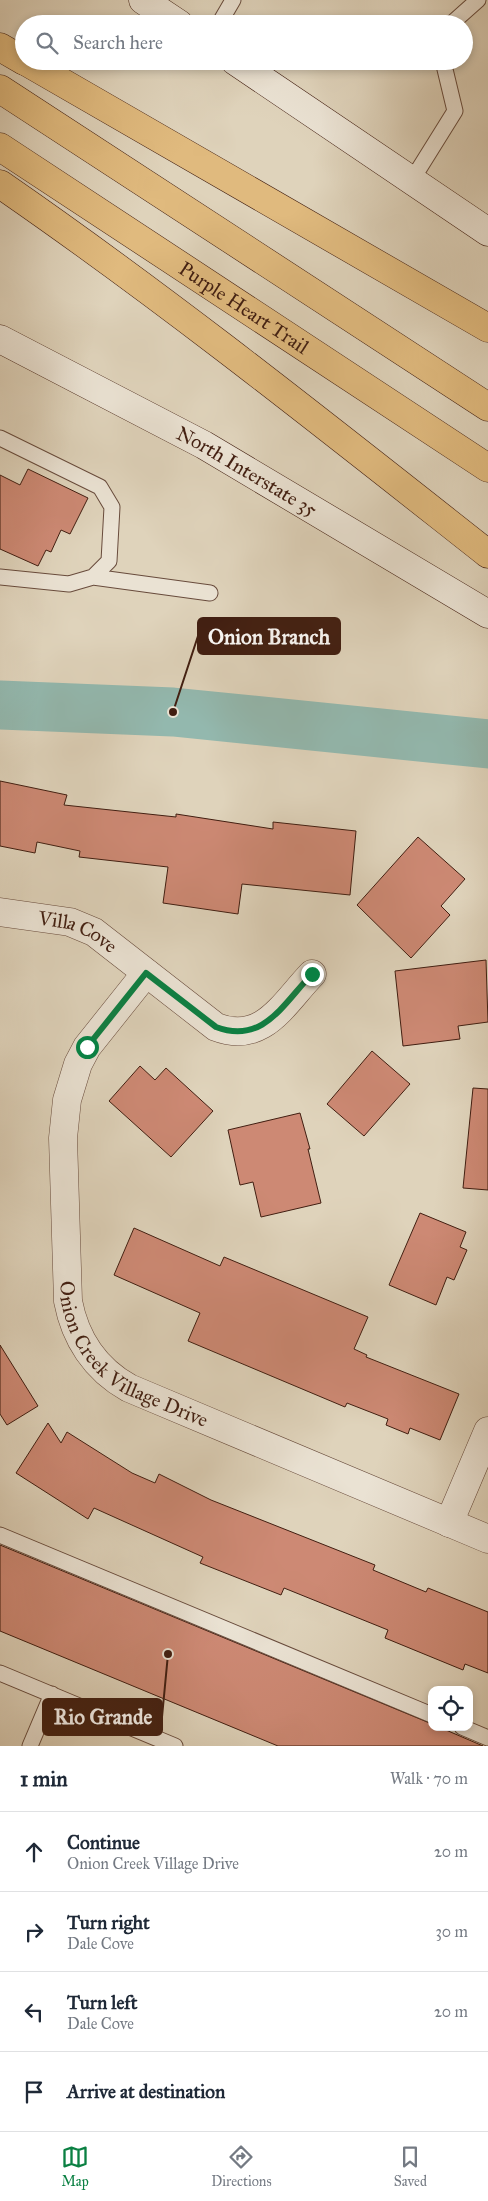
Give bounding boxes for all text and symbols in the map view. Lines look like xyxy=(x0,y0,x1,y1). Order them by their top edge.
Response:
search box xyxy=(15,15,473,70)
icon: search xyxy=(33,29,61,57)
text: Search here xyxy=(73,31,163,54)
street label: Purple Heart Trail xyxy=(175,256,314,359)
street label: North Interstate 35 xyxy=(172,421,321,522)
callout: Onion Branch xyxy=(198,618,340,654)
text: Onion Branch xyxy=(208,624,330,650)
street label: Villa Cove xyxy=(36,905,122,958)
route end xyxy=(301,963,324,986)
route start xyxy=(76,1036,99,1059)
street label: Onion Creek Village Drive xyxy=(55,1280,212,1432)
map controls xyxy=(428,1686,473,1731)
button: locate xyxy=(428,1686,473,1731)
callout: Rio Grande xyxy=(43,1699,162,1735)
text: Rio Grande xyxy=(54,1704,152,1730)
text: 1 min xyxy=(20,1766,68,1792)
text: Walk · 70 m xyxy=(390,1769,468,1788)
text: Continue xyxy=(67,1831,140,1854)
icon: ahead xyxy=(20,1838,48,1866)
text: 20 m xyxy=(434,1842,468,1861)
text: Onion Creek Village Drive xyxy=(67,1854,239,1873)
text: Turn right xyxy=(67,1911,150,1934)
icon: right xyxy=(20,1918,48,1946)
text: 30 m xyxy=(435,1922,468,1941)
text: Dale Cove xyxy=(67,1934,134,1953)
text: Turn left xyxy=(67,1991,137,2014)
icon: left xyxy=(20,1998,48,2026)
text: 20 m xyxy=(434,2002,468,2021)
text: Dale Cove xyxy=(67,2014,134,2033)
icon: arrive xyxy=(20,2078,48,2106)
text: Arrive at destination xyxy=(67,2080,225,2103)
tab: Map xyxy=(61,2143,89,2190)
tab: Directions xyxy=(211,2143,272,2190)
tab: Saved xyxy=(394,2143,427,2190)

